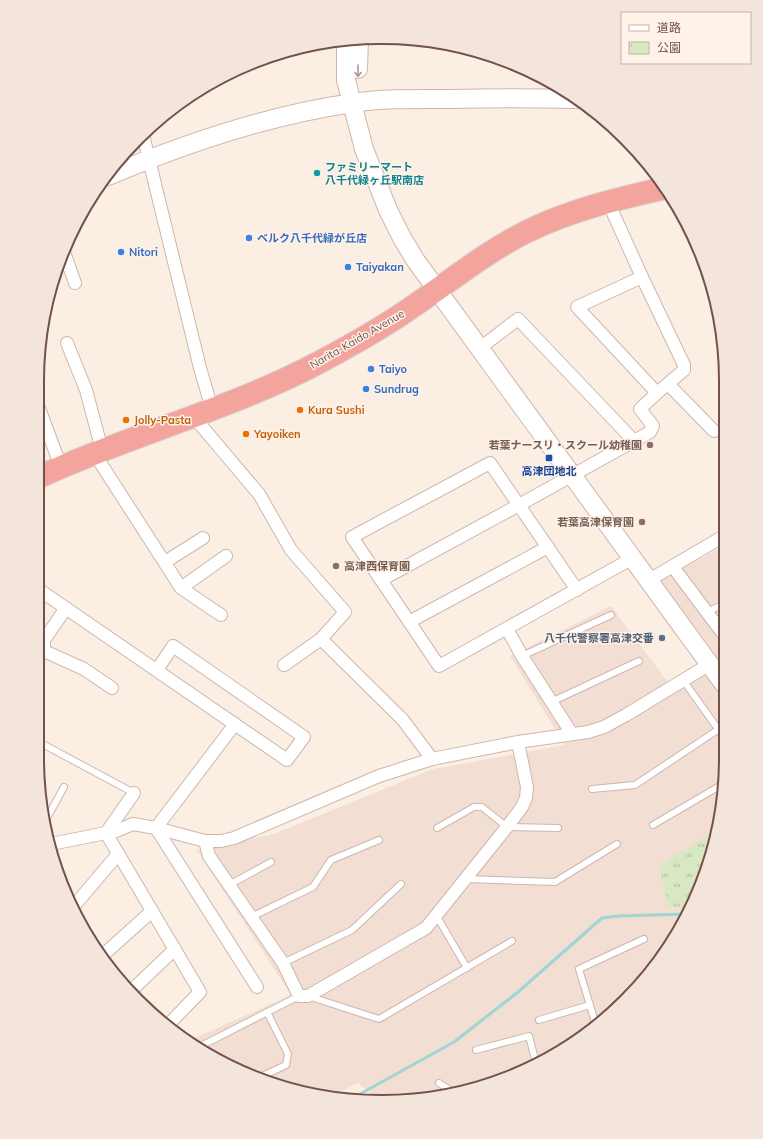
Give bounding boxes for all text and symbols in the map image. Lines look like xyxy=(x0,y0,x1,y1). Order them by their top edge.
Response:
legend xyxy=(621,12,751,64)
text: 道路 xyxy=(657,20,681,35)
text: 公園 xyxy=(657,40,681,55)
one-way arrow xyxy=(354,64,362,77)
place label: ファミリーマート 八千代緑ヶ丘駅南店 xyxy=(325,160,424,187)
marker: ファミリーマート 八千代緑ヶ丘駅南店 xyxy=(312,168,322,178)
place label: ベルク八千代緑が丘店 xyxy=(257,231,367,245)
marker: ベルク八千代緑が丘店 xyxy=(244,233,254,243)
place label: Nitori xyxy=(129,245,158,259)
marker: Nitori xyxy=(116,247,126,257)
place label: Taiyakan xyxy=(356,260,404,274)
marker: Taiyakan xyxy=(343,262,353,272)
street label: Narita-Kaido Avenue xyxy=(307,306,407,372)
place label: Taiyo xyxy=(379,362,408,376)
marker: Taiyo xyxy=(366,364,376,374)
place label: Sundrug xyxy=(374,382,419,396)
marker: Sundrug xyxy=(361,384,371,394)
place label: Kura Sushi xyxy=(308,403,365,417)
marker: Kura Sushi xyxy=(295,405,305,415)
place label: Jolly-Pasta xyxy=(134,413,191,427)
marker: Jolly-Pasta xyxy=(121,415,131,425)
place label: Yayoiken xyxy=(253,427,301,441)
marker: Yayoiken xyxy=(241,429,251,439)
place label: 若葉ナースリ・スクール幼稚園 xyxy=(489,438,642,452)
marker: 若葉ナースリ・スクール幼稚園 xyxy=(645,440,655,450)
marker: 高津団地北 xyxy=(544,453,554,463)
place label: 高津団地北 xyxy=(522,464,577,478)
place label: 若葉高津保育園 xyxy=(557,515,634,529)
marker: 若葉高津保育園 xyxy=(637,517,647,527)
place label: 高津西保育園 xyxy=(344,559,410,573)
marker: 高津西保育園 xyxy=(331,561,341,571)
place label: 八千代警察署高津交番 xyxy=(544,631,654,645)
marker: 八千代警察署高津交番 xyxy=(657,633,667,643)

